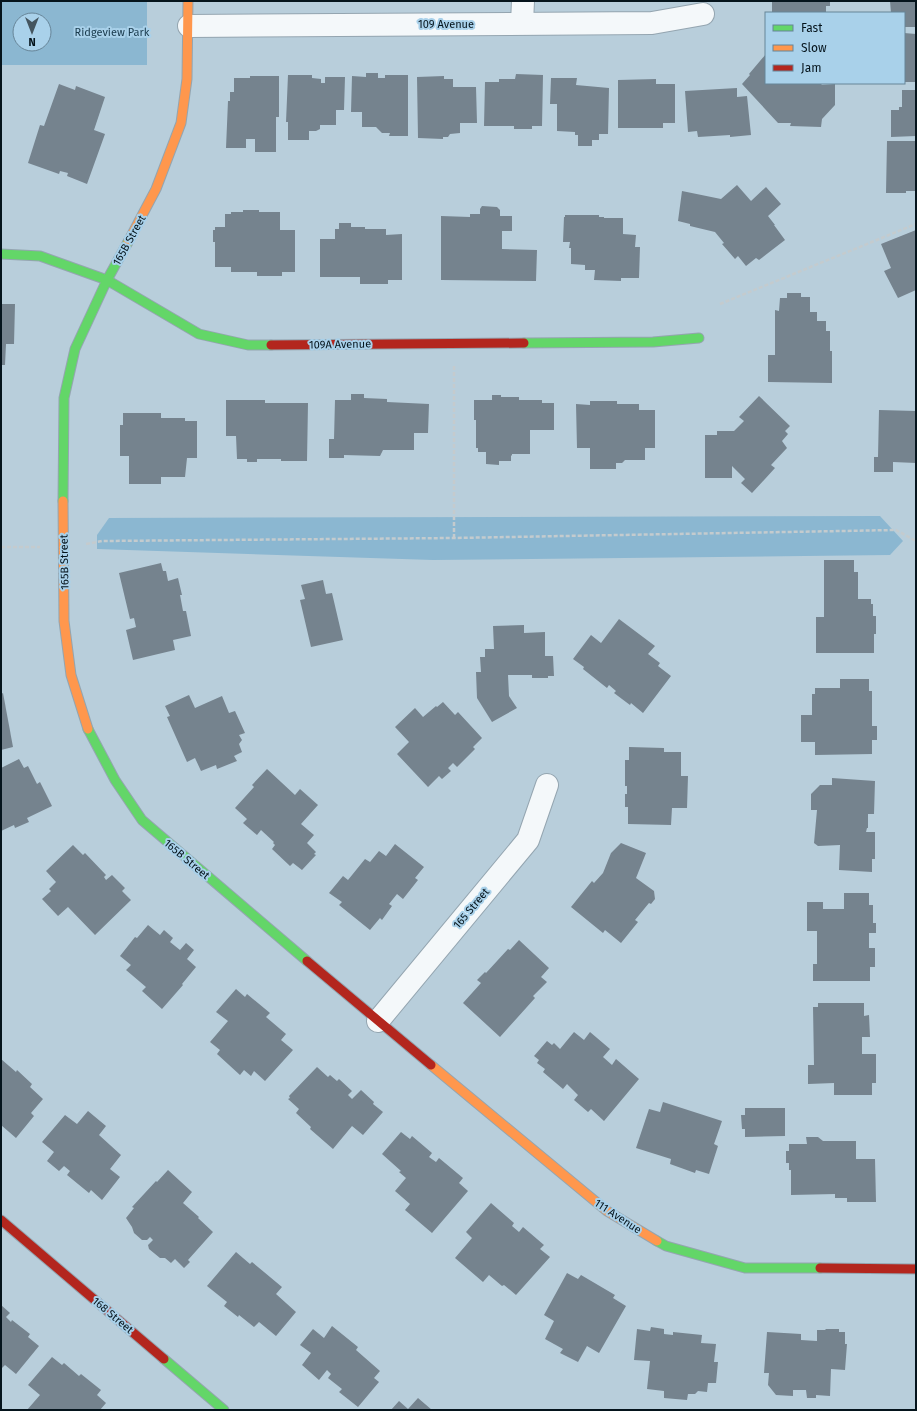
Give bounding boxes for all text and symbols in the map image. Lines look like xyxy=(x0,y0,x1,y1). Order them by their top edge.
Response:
north arrow xyxy=(12,12,52,52)
legend xyxy=(765,12,905,84)
street label: 109 Avenue xyxy=(418,18,474,31)
text: Fast xyxy=(801,21,823,35)
park label: Ridgeview Park xyxy=(75,26,150,39)
text: N xyxy=(28,35,36,48)
text: Slow xyxy=(801,41,827,55)
text: Jam xyxy=(801,61,821,75)
street label: 165B Street xyxy=(110,213,149,268)
street label: 109A Avenue xyxy=(309,337,371,352)
street label: 165B Street xyxy=(58,534,71,590)
street label: 165B Street xyxy=(161,837,212,882)
street label: 165 Street xyxy=(451,885,492,931)
street label: 111 Avenue xyxy=(592,1196,644,1236)
street label: 168 Street xyxy=(90,1295,136,1336)

